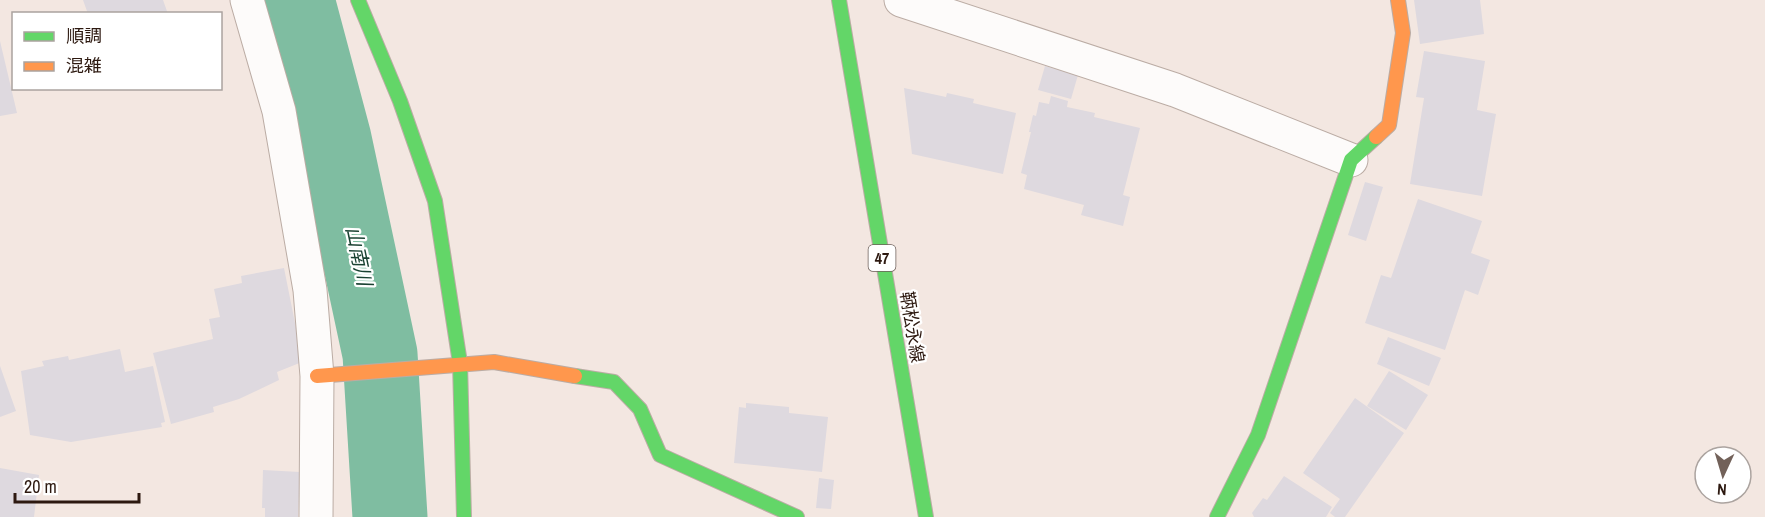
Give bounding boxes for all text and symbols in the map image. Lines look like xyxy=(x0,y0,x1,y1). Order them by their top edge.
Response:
legend xyxy=(12,12,222,90)
text: 順調 xyxy=(66,23,102,48)
text: 混雑 xyxy=(66,53,102,78)
water label: 山南川 xyxy=(340,224,379,290)
road number: 47 xyxy=(868,245,896,271)
street label: 鞆松永線 xyxy=(895,289,930,364)
north arrow xyxy=(1693,445,1753,505)
scale bar xyxy=(15,466,140,504)
text: 20 m xyxy=(24,474,57,499)
text: N xyxy=(1716,479,1727,501)

